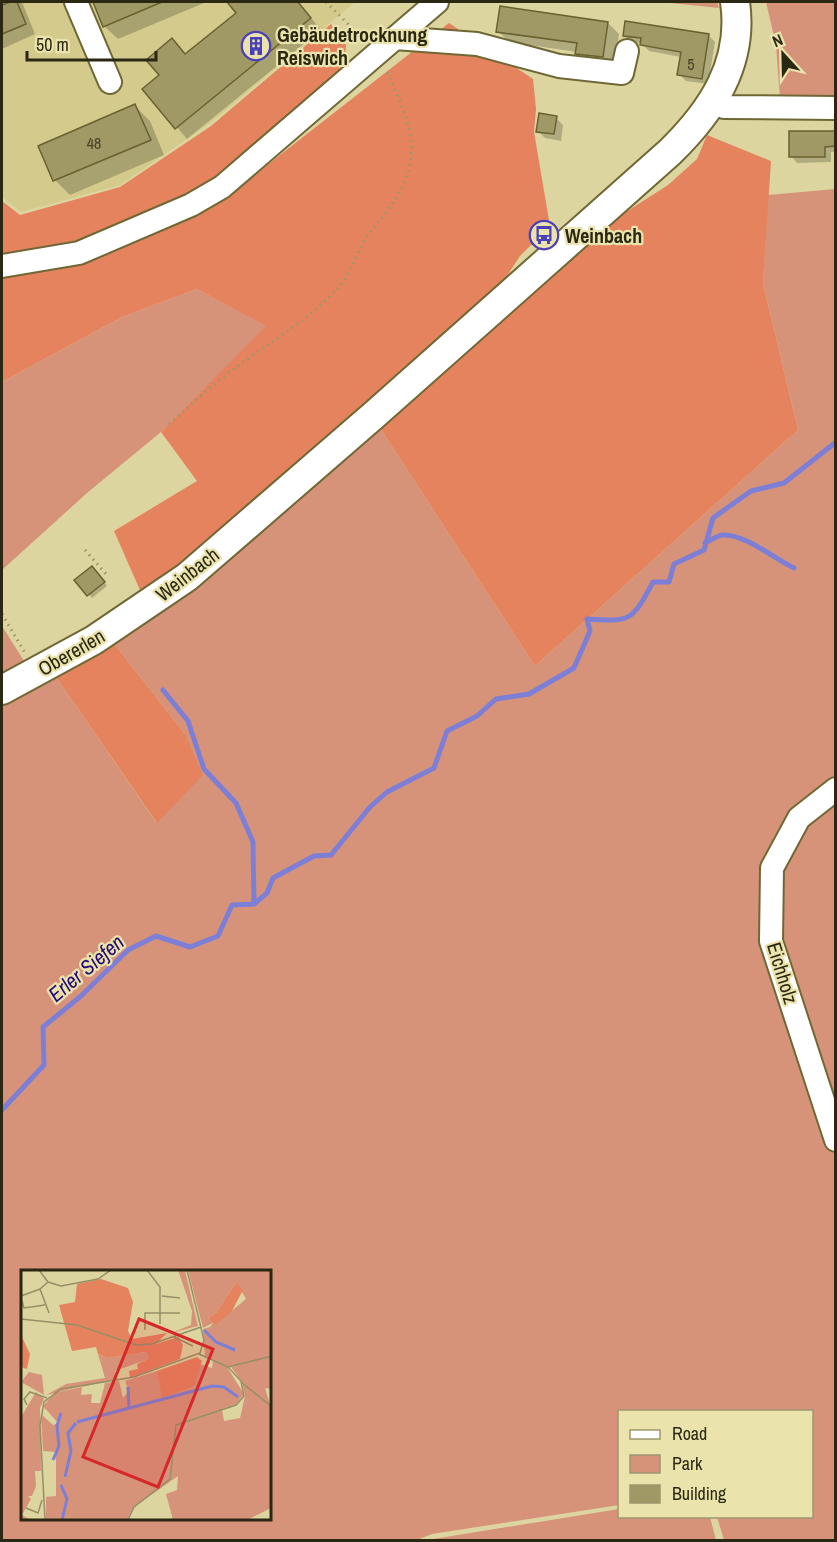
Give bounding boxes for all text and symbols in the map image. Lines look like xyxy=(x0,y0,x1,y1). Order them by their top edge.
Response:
place label: Gebäudetrocknung Reiswich xyxy=(277,21,427,71)
scale bar xyxy=(27,24,156,62)
north arrow xyxy=(753,24,813,84)
text: N xyxy=(769,28,786,52)
building icon: Gebäudetrocknung Reiswich xyxy=(240,30,272,62)
text: 50 m xyxy=(36,32,69,57)
house number: 5 xyxy=(687,53,695,75)
house number: 48 xyxy=(87,132,101,154)
bus stop icon: Weinbach xyxy=(528,219,560,251)
place label: Weinbach xyxy=(565,222,642,249)
street label: Weinbach xyxy=(150,541,224,607)
street label: Obererlen xyxy=(33,622,109,682)
water label: Erler Siefen xyxy=(42,928,130,1008)
street label: Eichholz xyxy=(761,939,805,1007)
inset map xyxy=(21,1270,272,1521)
legend xyxy=(618,1410,813,1518)
text: Road xyxy=(672,1421,707,1446)
text: Park xyxy=(672,1451,703,1476)
text: Building xyxy=(672,1481,727,1506)

